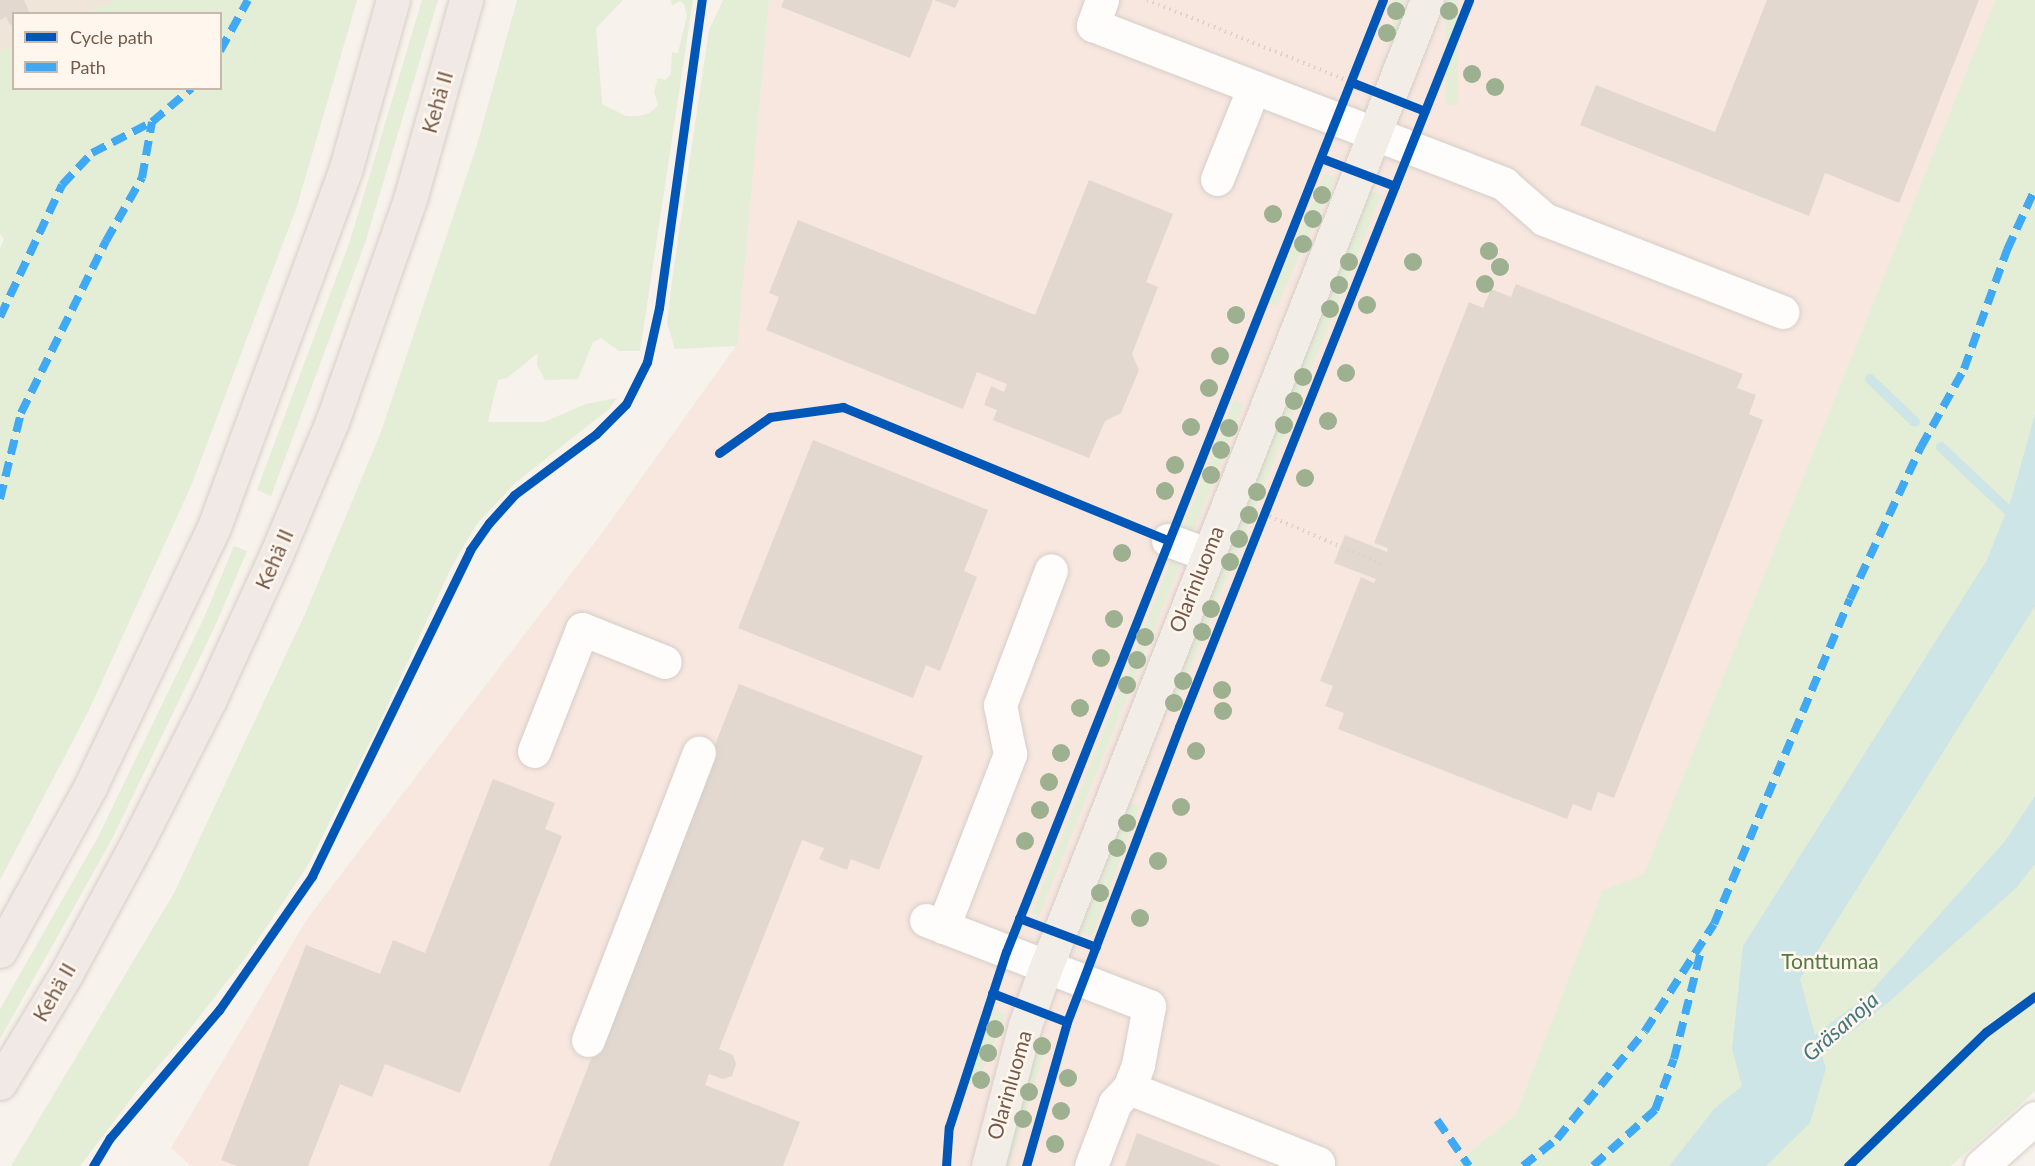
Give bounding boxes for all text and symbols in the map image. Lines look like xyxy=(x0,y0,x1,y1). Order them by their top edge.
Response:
legend xyxy=(12,12,222,90)
text: Cycle path xyxy=(70,26,153,48)
text: Path xyxy=(70,56,106,78)
street label: Kehä II xyxy=(416,68,458,136)
street label: Olarinluoma xyxy=(1163,522,1229,636)
street label: Kehä II xyxy=(250,525,298,593)
park label: Tonttumaa xyxy=(1781,948,1879,974)
street label: Kehä II xyxy=(27,958,81,1026)
water label: Gräsanoja xyxy=(1796,986,1884,1066)
street label: Olarinluoma xyxy=(981,1027,1037,1143)

